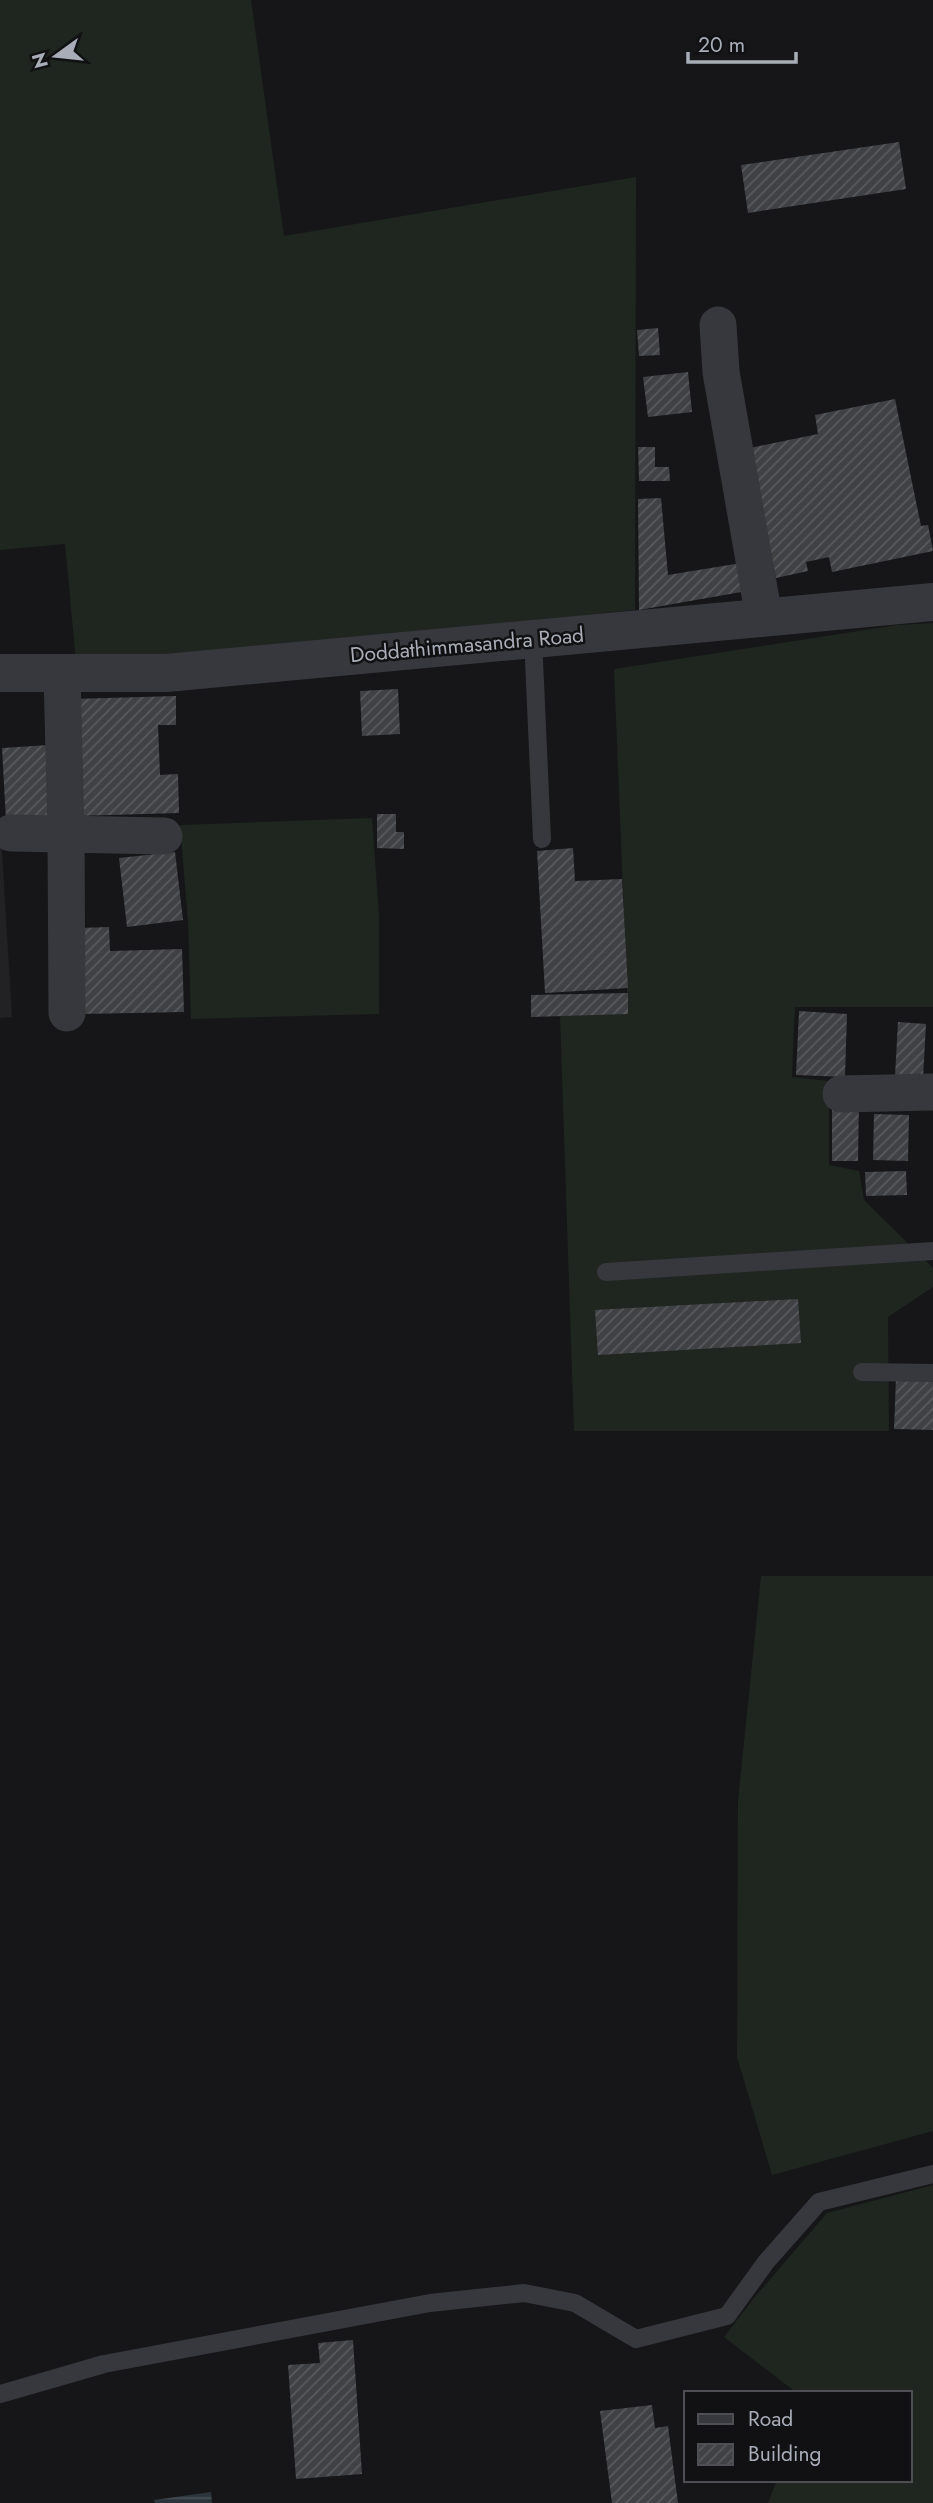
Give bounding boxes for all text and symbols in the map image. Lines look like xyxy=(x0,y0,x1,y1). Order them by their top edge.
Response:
north arrow xyxy=(21,21,91,91)
scale bar xyxy=(688,21,796,65)
text: 20 m xyxy=(698,30,745,60)
text: N xyxy=(25,49,55,71)
street label: Doddathimmasandra Road xyxy=(349,620,585,670)
legend xyxy=(684,2391,912,2482)
text: Road xyxy=(748,2404,793,2434)
text: Building xyxy=(748,2439,821,2469)

